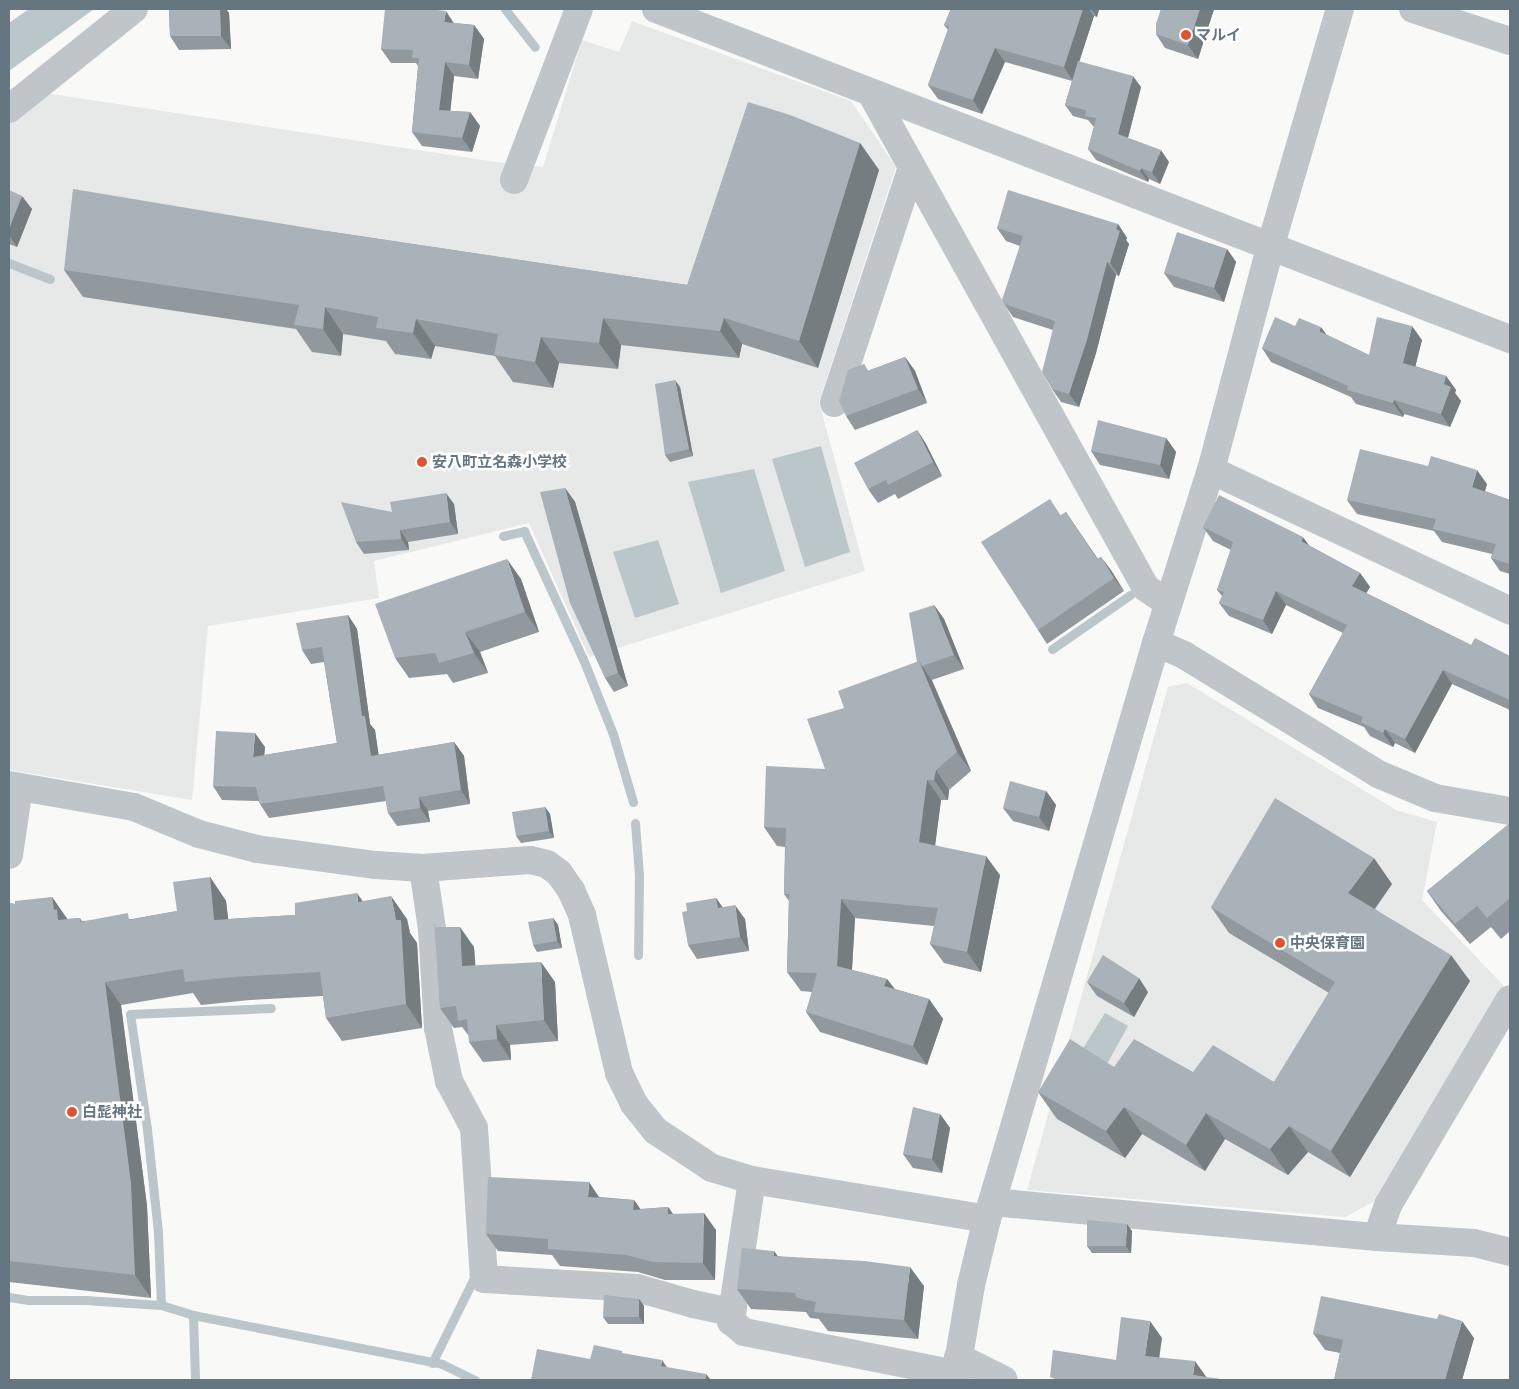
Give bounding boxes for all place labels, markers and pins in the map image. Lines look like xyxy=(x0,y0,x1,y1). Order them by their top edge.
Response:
place label: マルイ xyxy=(1196,26,1241,44)
marker: マルイ xyxy=(1180,29,1192,41)
place label: 安八町立名森小学校 xyxy=(432,453,567,471)
marker: 安八町立名森小学校 xyxy=(416,456,428,468)
place label: 中央保育園 xyxy=(1290,934,1365,952)
marker: 中央保育園 xyxy=(1274,937,1286,949)
place label: 白髭神社 xyxy=(82,1103,142,1121)
marker: 白髭神社 xyxy=(66,1106,78,1118)

